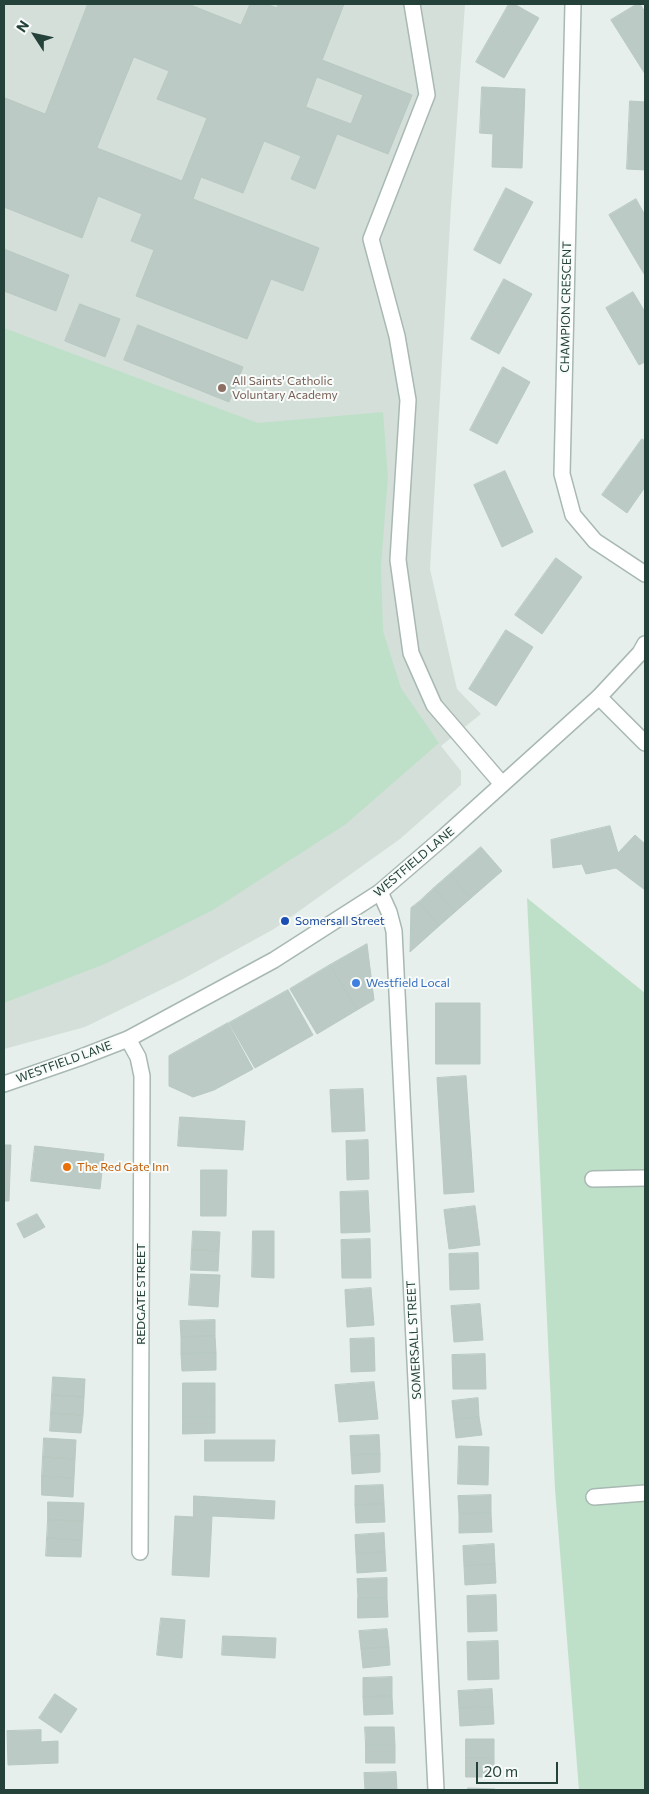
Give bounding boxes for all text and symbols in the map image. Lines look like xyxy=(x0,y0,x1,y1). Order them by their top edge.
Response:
north arrow xyxy=(10,10,60,60)
text: N xyxy=(12,17,32,35)
street label: CHAMPION CRESCENT xyxy=(558,241,574,373)
place label: All Saints' Catholic Voluntary Academy xyxy=(232,374,338,402)
marker: All Saints' Catholic Voluntary Academy xyxy=(216,382,228,394)
street label: WESTFIELD LANE xyxy=(371,824,457,900)
place label: Somersall Street xyxy=(295,914,385,928)
marker: Somersall Street xyxy=(279,915,291,927)
place label: Westfield Local xyxy=(366,976,450,990)
marker: Westfield Local xyxy=(350,977,362,989)
street label: WESTFIELD LANE xyxy=(14,1038,114,1086)
place label: The Red Gate Inn xyxy=(77,1160,169,1174)
marker: The Red Gate Inn xyxy=(61,1161,73,1173)
street label: REDGATE STREET xyxy=(134,1243,148,1345)
street label: SOMERSALL STREET xyxy=(404,1280,424,1400)
scale bar xyxy=(479,1752,562,1784)
text: 20 m xyxy=(484,1762,518,1780)

